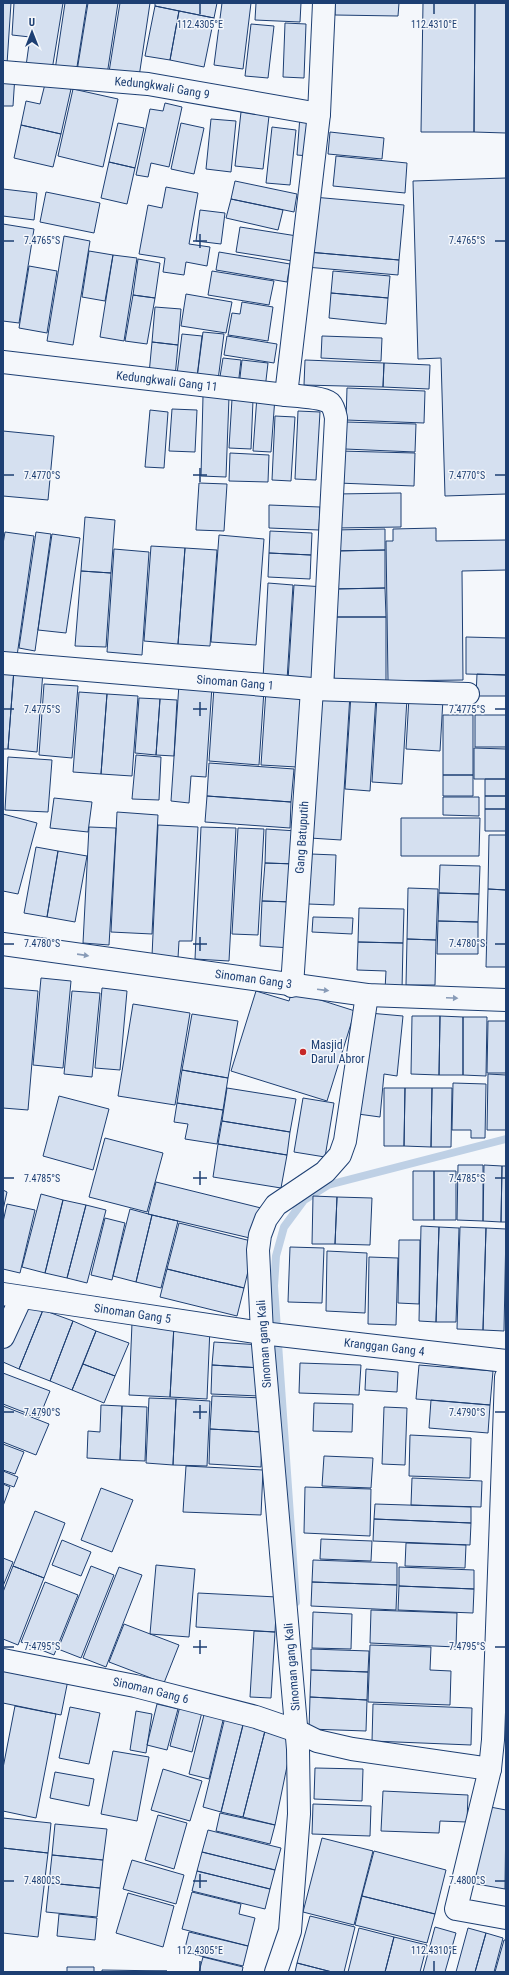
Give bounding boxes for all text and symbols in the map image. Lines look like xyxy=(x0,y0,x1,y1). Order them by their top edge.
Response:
north arrow xyxy=(12,12,52,52)
text: U xyxy=(29,16,35,29)
text: 112.4305°E xyxy=(177,19,223,30)
text: 112.4310°E xyxy=(411,19,457,30)
street label: Kedungkwali Gang 9 xyxy=(114,74,211,102)
text: 7.4765°S xyxy=(24,235,60,246)
text: 7.4765°S xyxy=(449,235,485,246)
street label: Kedungkwali Gang 11 xyxy=(115,368,218,394)
text: 7.4770°S xyxy=(24,470,60,481)
text: 7.4770°S xyxy=(449,470,485,481)
street label: Sinoman Gang 1 xyxy=(196,672,274,693)
text: 7.4775°S xyxy=(24,704,60,715)
text: 7.4775°S xyxy=(449,704,485,715)
street label: Gang Batuputih xyxy=(293,800,311,874)
text: 7.4780°S xyxy=(24,938,60,949)
text: 7.4780°S xyxy=(449,938,485,949)
one-way arrow xyxy=(77,952,89,958)
street label: Sinoman Gang 3 xyxy=(214,967,293,991)
one-way arrow xyxy=(317,987,329,993)
one-way arrow xyxy=(446,995,459,1001)
place label: Masjid Darul Abror xyxy=(311,1038,365,1066)
marker: Masjid Darul Abror xyxy=(298,1047,308,1057)
text: 7.4785°S xyxy=(24,1173,60,1184)
text: 7.4785°S xyxy=(449,1173,485,1184)
street label: Sinoman gang Kali xyxy=(254,1300,274,1388)
street label: Sinoman Gang 5 xyxy=(93,1301,172,1326)
street label: Kranggan Gang 4 xyxy=(343,1335,425,1359)
text: 7.4790°S xyxy=(24,1407,60,1418)
text: 7.4790°S xyxy=(449,1407,485,1418)
street label: Sinoman gang Kali xyxy=(281,1622,303,1712)
text: 7.4795°S xyxy=(24,1641,60,1652)
text: 7.4795°S xyxy=(449,1641,485,1652)
street label: Sinoman Gang 6 xyxy=(112,1675,190,1706)
text: 7.4800°S xyxy=(24,1875,60,1886)
text: 7.4800°S xyxy=(449,1875,485,1886)
text: 112.4305°E xyxy=(177,1945,223,1956)
text: 112.4310°E xyxy=(411,1945,457,1956)

